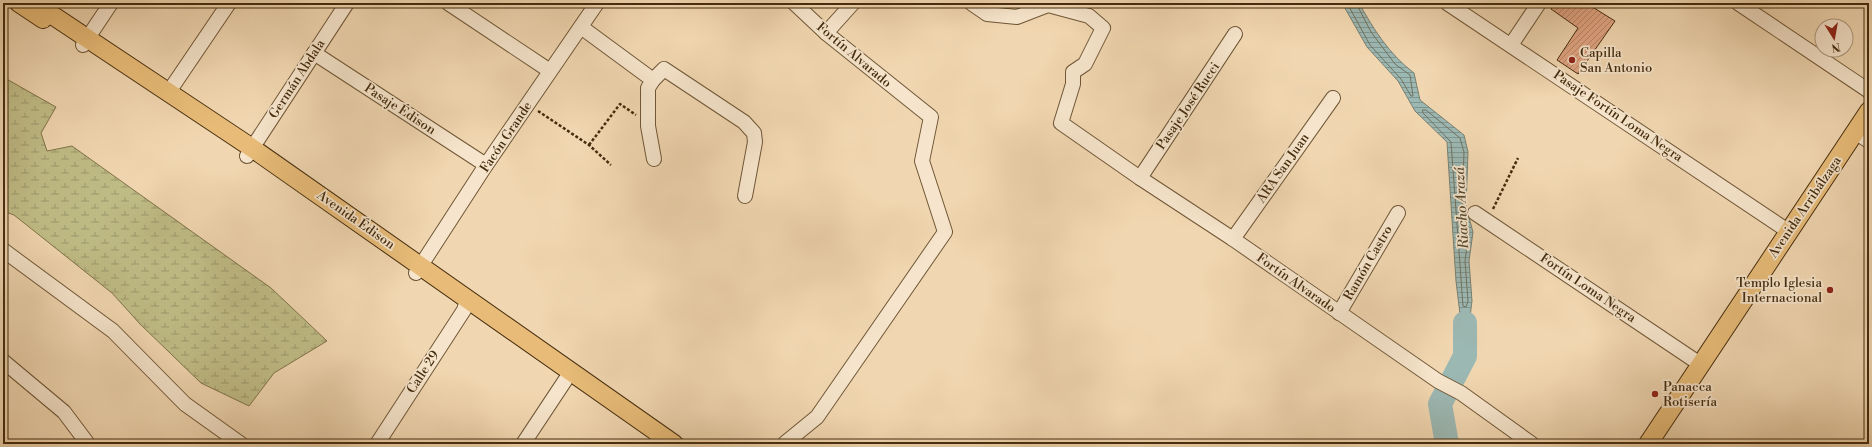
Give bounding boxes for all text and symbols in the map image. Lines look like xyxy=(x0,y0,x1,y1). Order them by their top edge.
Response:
north arrow xyxy=(1814,18,1854,58)
street label: Fortín Alvarado xyxy=(813,19,895,91)
street label: Germán Abdala xyxy=(266,36,329,121)
text: N xyxy=(1830,39,1841,55)
place label: Capilla San Antonio xyxy=(1580,45,1652,76)
marker: Capilla San Antonio xyxy=(1567,55,1577,65)
street label: Pasaje José Rucci xyxy=(1153,59,1223,153)
street label: Pasaje Fortín Loma Negra xyxy=(1550,67,1686,166)
street label: Pasaje Édison xyxy=(361,79,439,138)
street label: Facón Grande xyxy=(476,98,536,175)
street label: ARA San Juan xyxy=(1253,130,1313,207)
street label: Avenida Arribálzaga xyxy=(1765,153,1845,262)
water label: Riacho Arazá xyxy=(1451,166,1473,251)
street label: Avenida Édison xyxy=(313,186,399,253)
street label: Ramón Castro xyxy=(1340,223,1396,303)
street label: Fortín Alvarado xyxy=(1253,250,1339,316)
street label: Fortín Loma Negra xyxy=(1537,250,1639,326)
place label: Templo Iglesia Internacional xyxy=(1736,275,1822,306)
marker: Templo Iglesia Internacional xyxy=(1825,285,1835,295)
street label: Calle 29 xyxy=(403,348,443,396)
place label: Panacca Rotisería xyxy=(1663,379,1717,410)
marker: Panacca Rotisería xyxy=(1650,389,1660,399)

